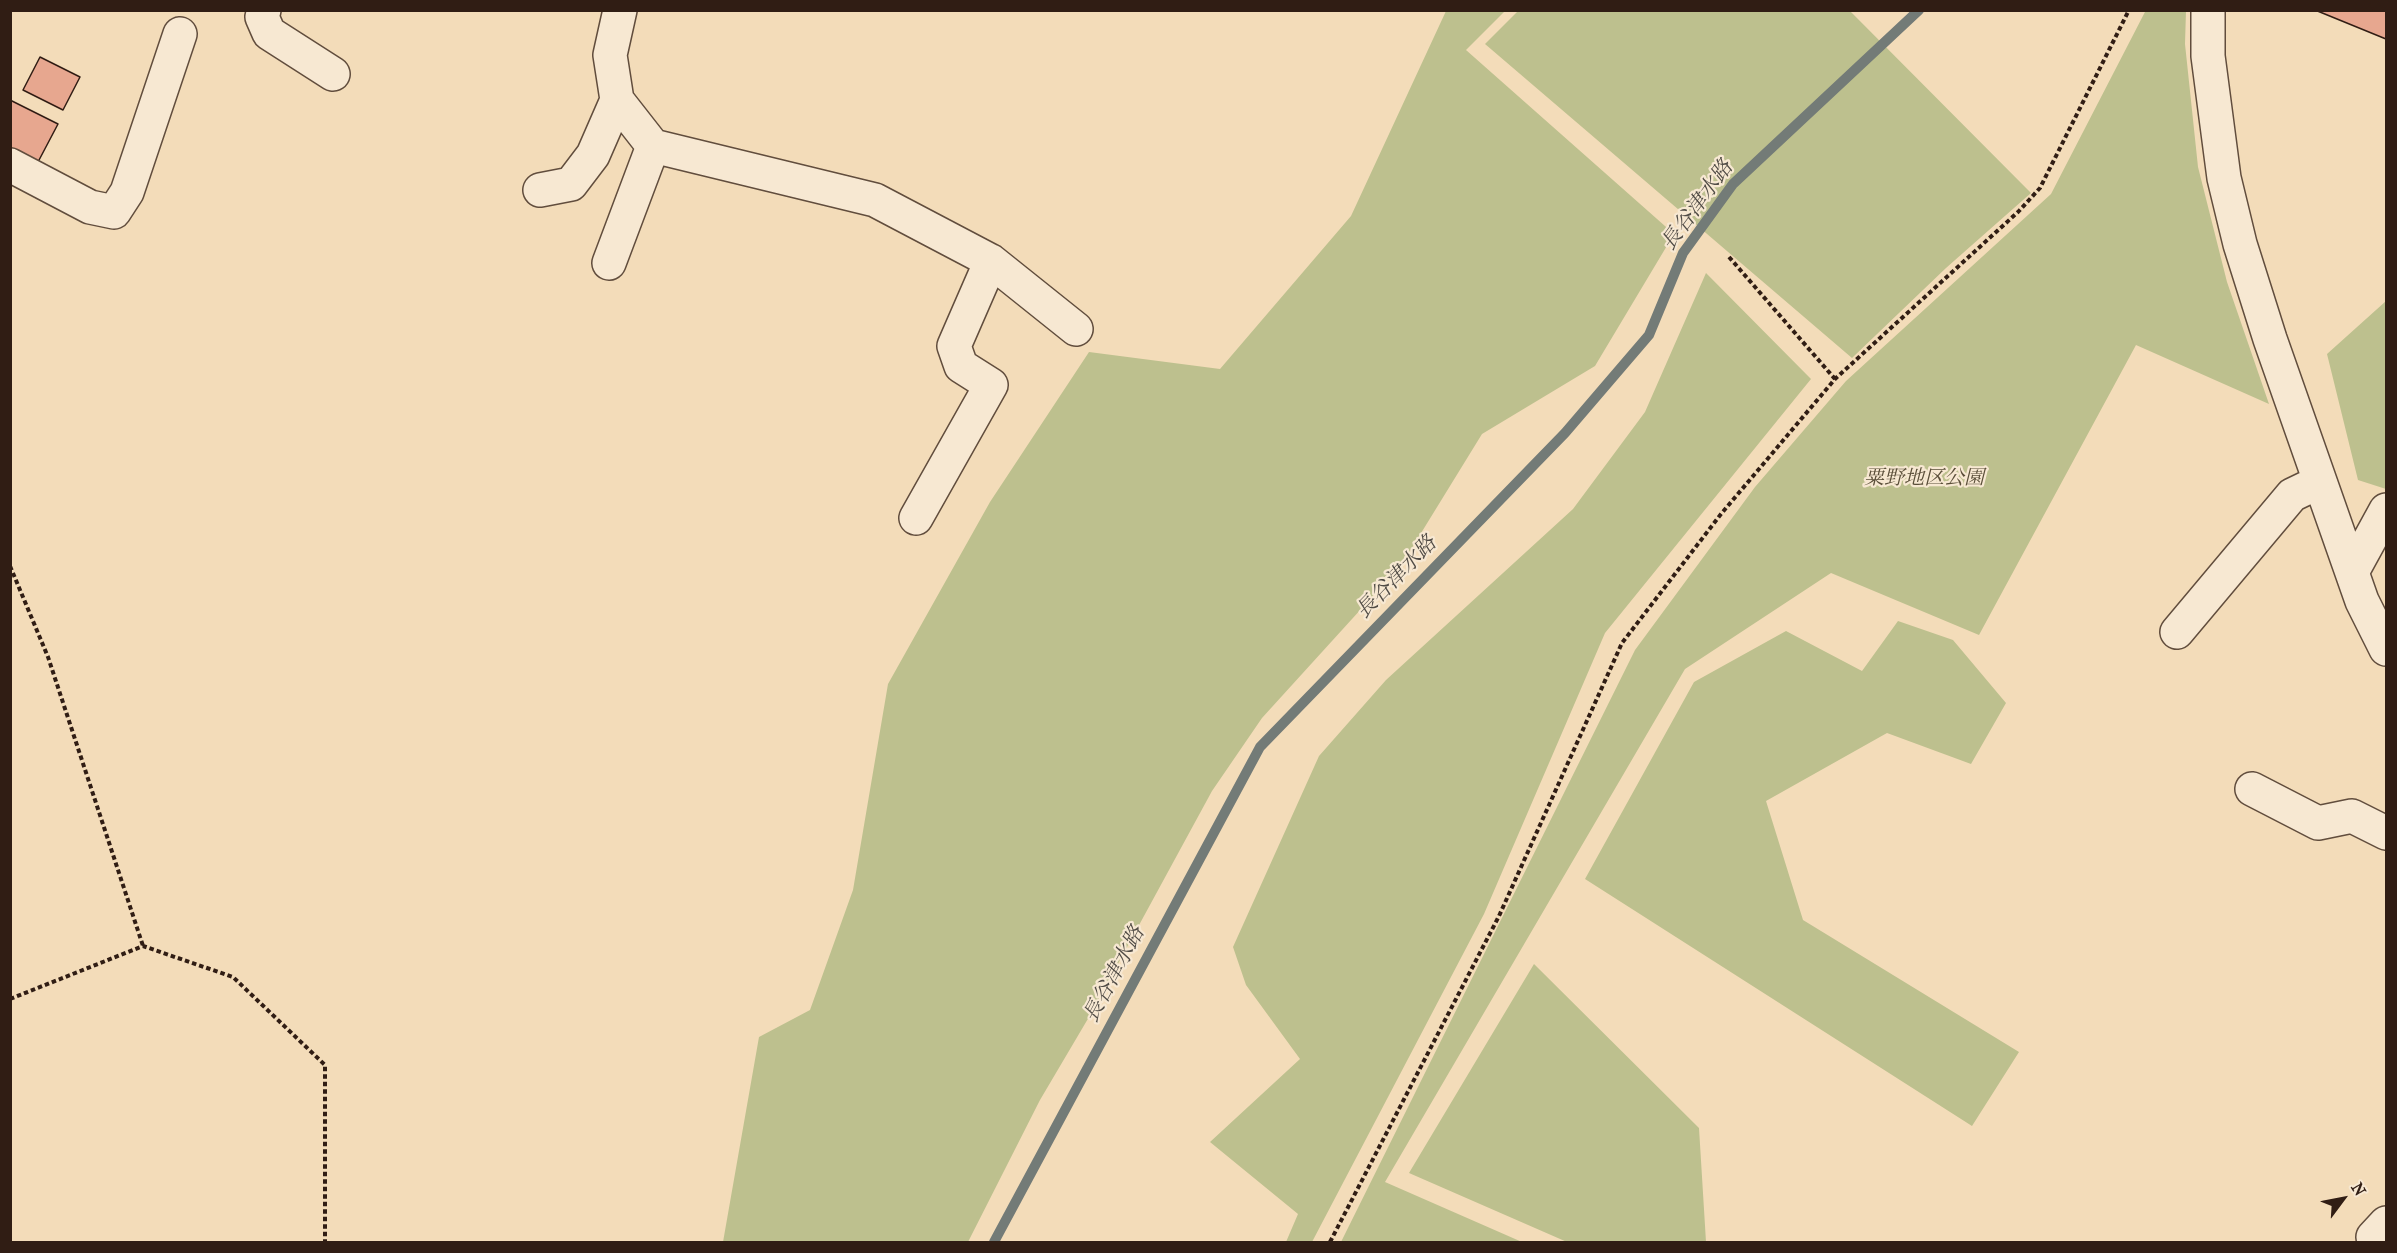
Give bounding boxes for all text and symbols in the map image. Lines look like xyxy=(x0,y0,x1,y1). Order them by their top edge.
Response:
water label: 長谷津水路 xyxy=(1657,156,1739,256)
park label: 粟野地区公園 xyxy=(1864,467,1984,491)
water label: 長谷津水路 xyxy=(1351,531,1443,625)
water label: 長谷津水路 xyxy=(1079,923,1151,1027)
north arrow xyxy=(2313,1169,2373,1229)
text: N xyxy=(2347,1179,2370,1199)

